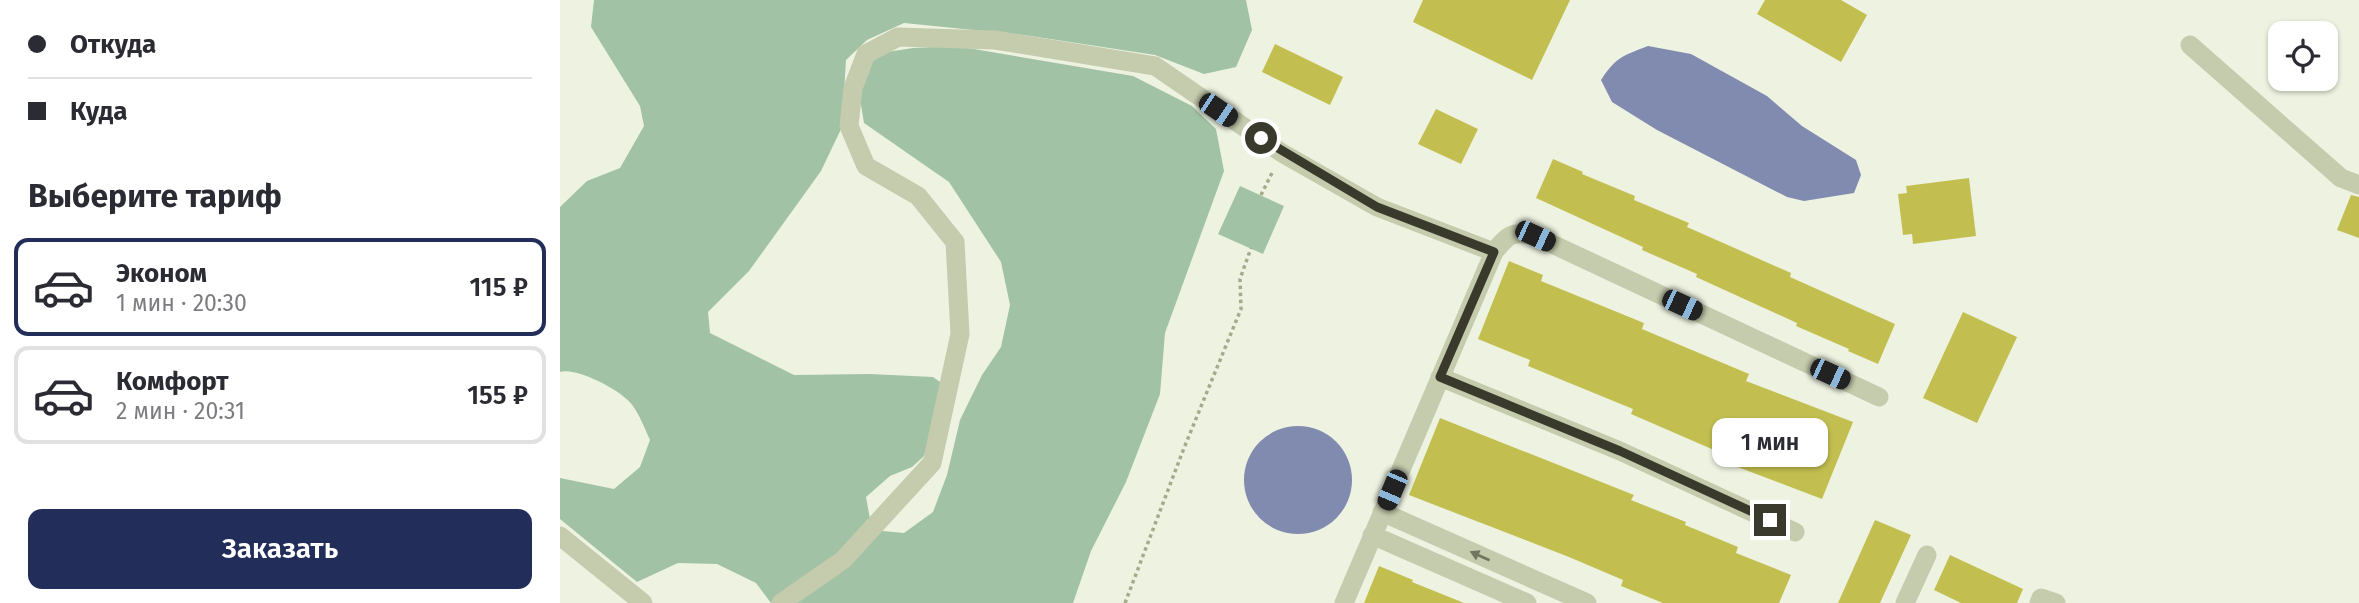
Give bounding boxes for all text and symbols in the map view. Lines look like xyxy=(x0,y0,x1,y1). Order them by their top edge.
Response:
map controls xyxy=(2268,21,2338,91)
button: locate xyxy=(2268,21,2338,91)
text: Откуда xyxy=(70,29,156,60)
car xyxy=(1195,90,1242,130)
text: Куда xyxy=(70,96,128,127)
route start xyxy=(1245,122,1277,154)
text: Выберите тариф xyxy=(28,177,282,215)
car xyxy=(1512,218,1559,254)
icon: car xyxy=(32,256,95,319)
text: Эконом xyxy=(116,258,207,289)
text: 115 ₽ xyxy=(469,272,528,303)
car xyxy=(1659,287,1706,323)
text: 1 мин · 20:30 xyxy=(116,289,247,317)
car xyxy=(1807,356,1854,392)
icon: car xyxy=(32,364,95,427)
text: Комфорт xyxy=(116,366,229,397)
text: 155 ₽ xyxy=(467,380,528,411)
text: 2 мин · 20:31 xyxy=(116,397,245,425)
callout: 1 мин xyxy=(1712,419,1828,468)
text: 1 мин xyxy=(1741,428,1799,456)
car xyxy=(1375,467,1410,513)
route end xyxy=(1754,504,1786,536)
button: Заказать xyxy=(28,509,532,589)
one-way arrow xyxy=(1470,550,1490,562)

